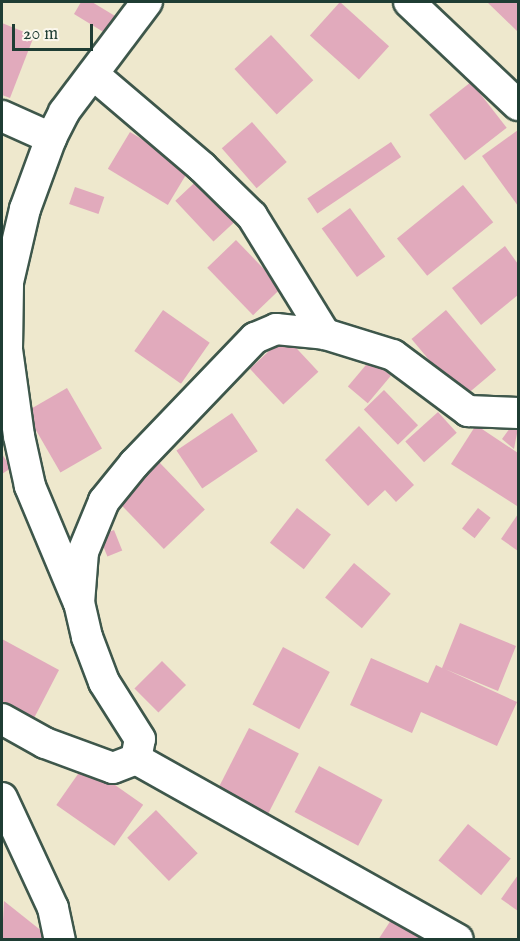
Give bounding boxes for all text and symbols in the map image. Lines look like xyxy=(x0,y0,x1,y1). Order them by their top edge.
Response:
scale bar xyxy=(15,12,96,50)
text: 20 m xyxy=(23,23,58,46)

